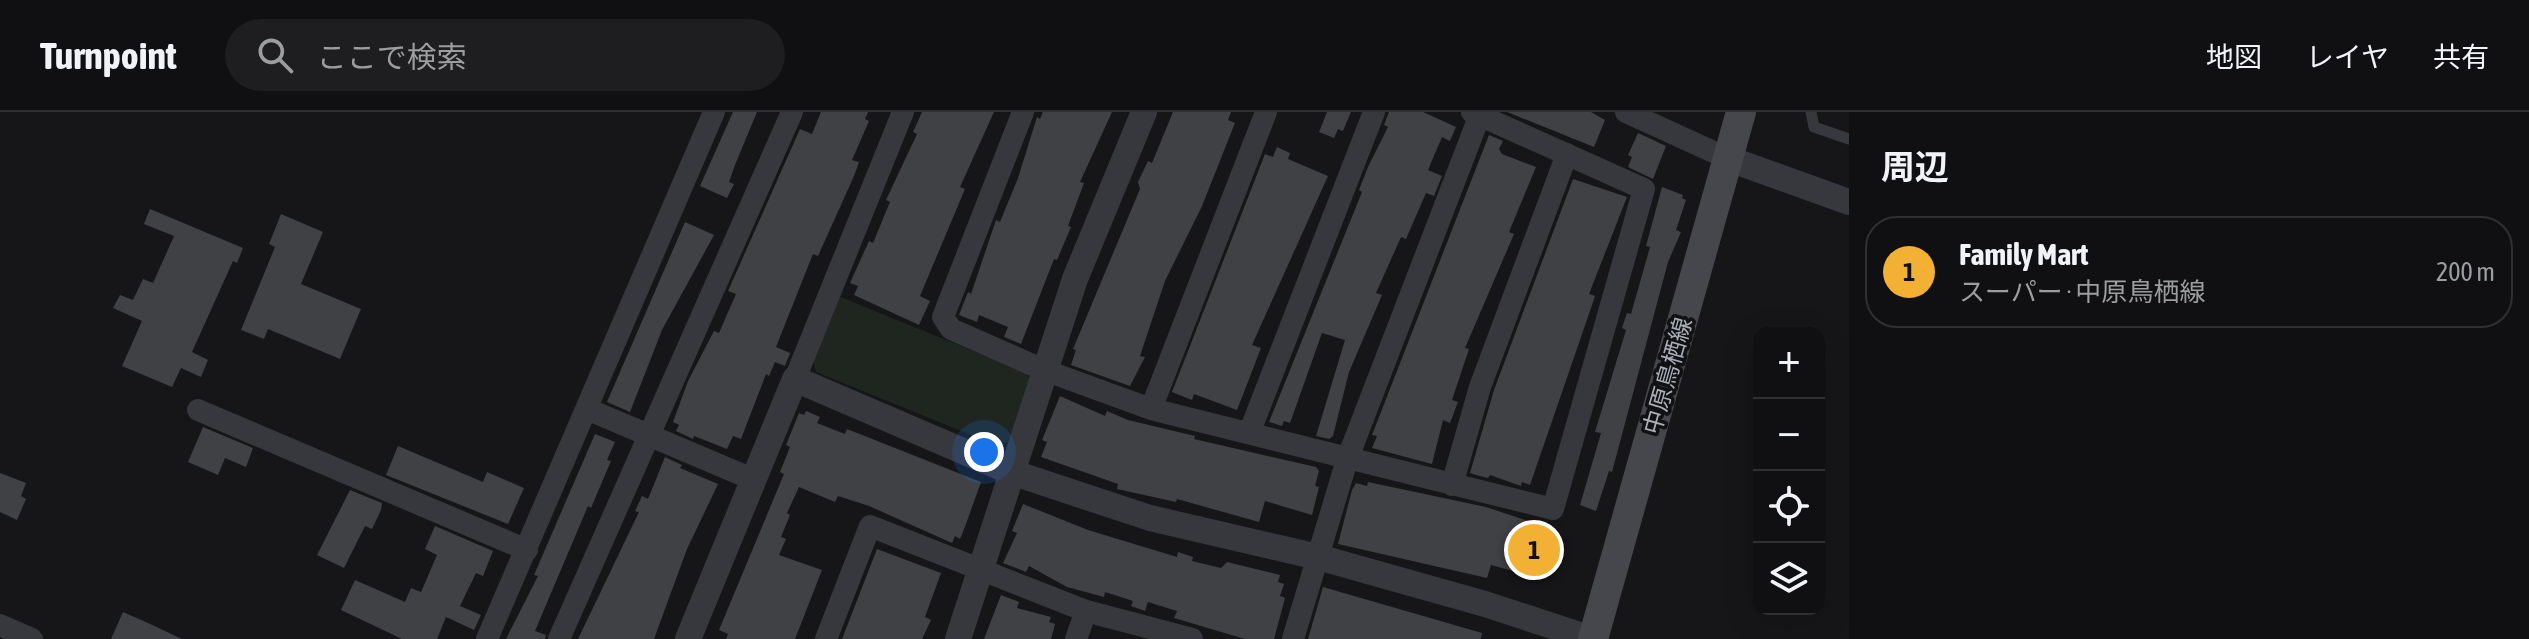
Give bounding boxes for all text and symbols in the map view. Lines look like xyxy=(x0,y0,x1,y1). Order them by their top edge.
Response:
search box xyxy=(225,19,785,91)
icon: search xyxy=(253,33,297,77)
text: Turnpoint xyxy=(40,34,177,77)
text: ここで検索 xyxy=(317,40,467,74)
text: 地図 xyxy=(2206,41,2262,73)
text: レイヤ xyxy=(2306,41,2389,73)
text: 共有 xyxy=(2433,41,2489,73)
text: 周辺 xyxy=(1881,147,1949,186)
text: Family Mart xyxy=(1959,237,2088,271)
text: 1 xyxy=(1903,257,1915,287)
text: 200 m xyxy=(2436,257,2495,287)
text: スーパー · 中原鳥栖線 xyxy=(1959,277,2205,307)
street label: 中原鳥栖線 xyxy=(1638,314,1697,437)
map controls xyxy=(1753,327,1825,615)
button: + xyxy=(1753,327,1825,399)
button: − xyxy=(1753,399,1825,471)
your location xyxy=(964,432,1004,472)
button: locate xyxy=(1753,471,1825,543)
pin: 1 xyxy=(1508,520,1560,580)
button: layers xyxy=(1753,543,1825,615)

